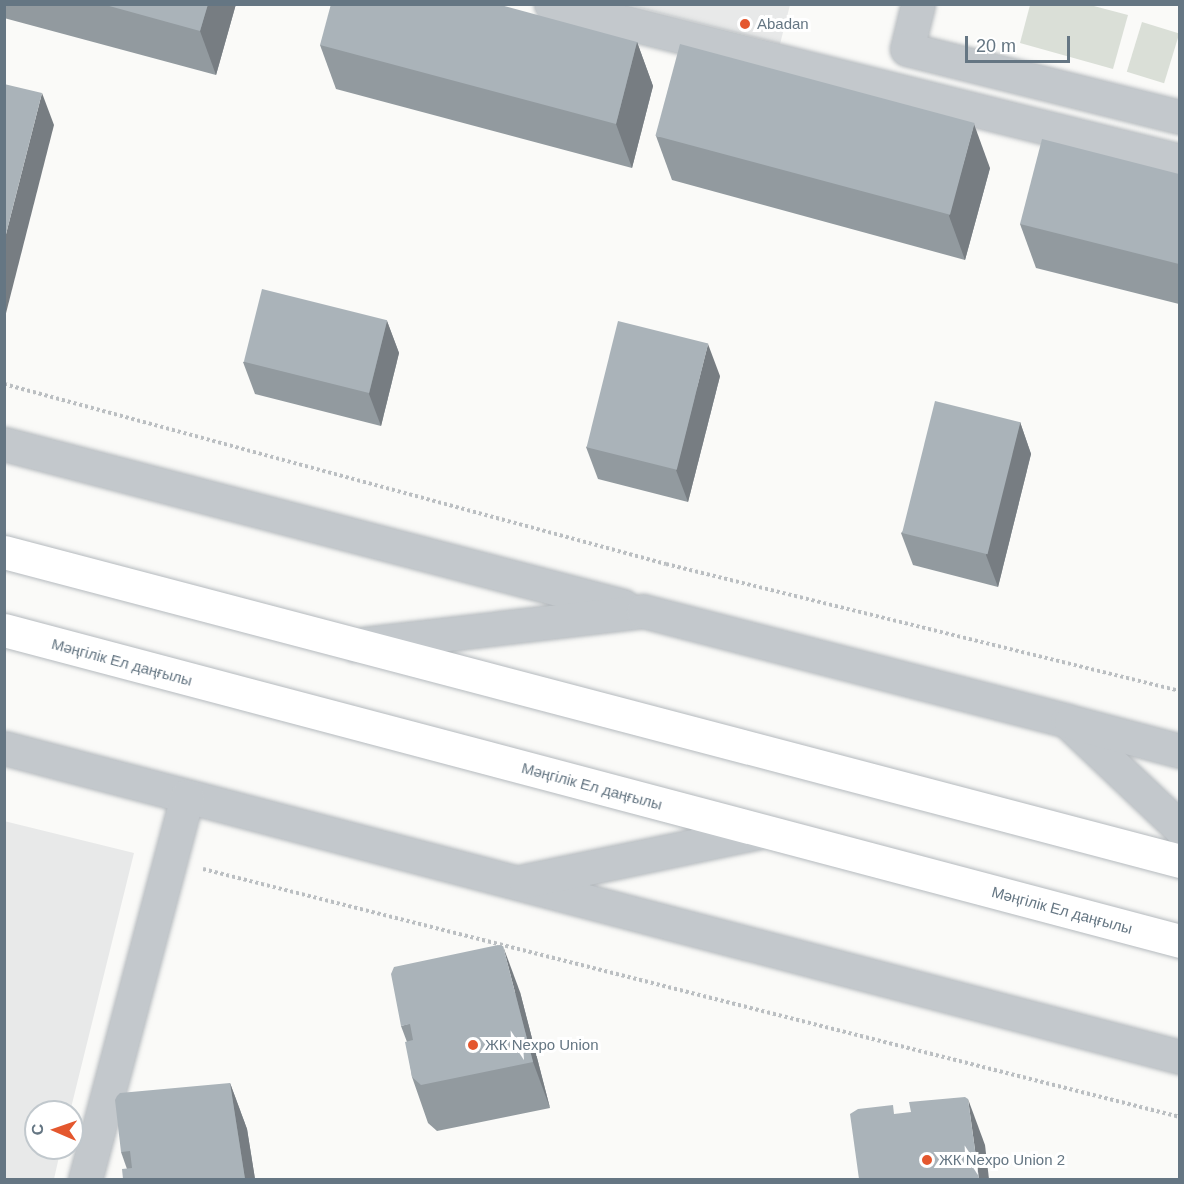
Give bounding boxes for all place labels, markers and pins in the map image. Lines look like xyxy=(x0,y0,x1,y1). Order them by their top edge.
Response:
place label: Abadan xyxy=(757,15,809,33)
marker: Abadan xyxy=(738,17,752,31)
place label: ЖК Nexpo Union xyxy=(485,1036,598,1054)
marker: ЖК Nexpo Union xyxy=(466,1038,480,1052)
place label: ЖК Nexpo Union 2 xyxy=(939,1151,1065,1169)
marker: ЖК Nexpo Union 2 xyxy=(920,1153,934,1167)

